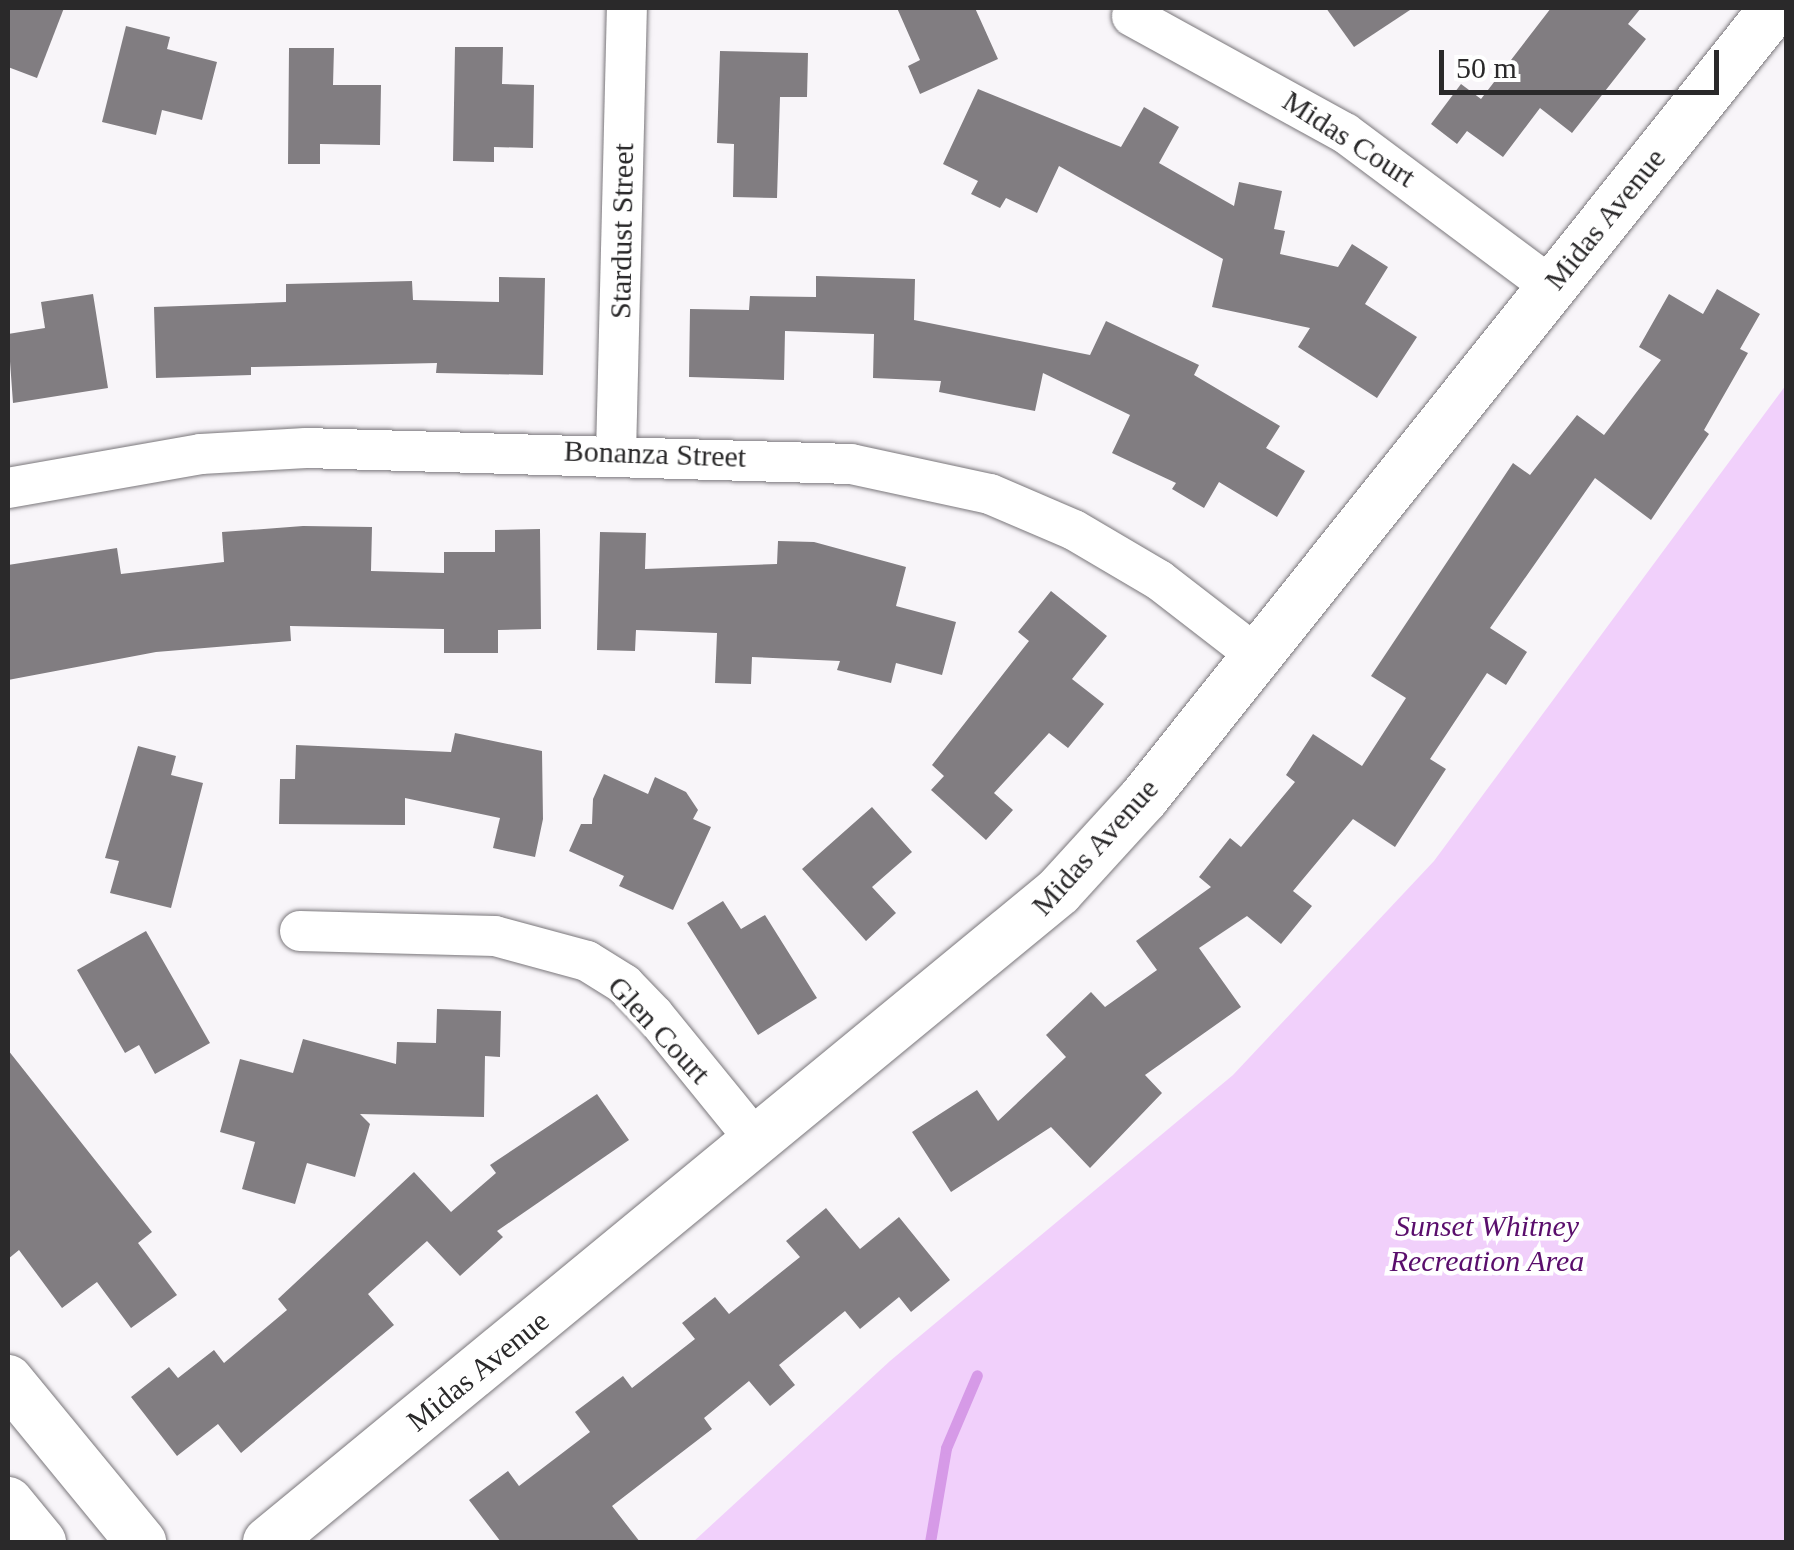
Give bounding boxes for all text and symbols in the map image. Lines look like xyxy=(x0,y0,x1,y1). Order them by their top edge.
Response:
scale bar xyxy=(1444,30,1724,92)
text: 50 m xyxy=(1456,51,1517,84)
street label: Midas Court xyxy=(1276,83,1422,195)
street label: Midas Avenue xyxy=(1536,140,1674,298)
street label: Stardust Street xyxy=(602,143,642,319)
street label: Bonanza Street xyxy=(563,433,747,475)
street label: Midas Avenue xyxy=(1024,770,1166,924)
street label: Glen Court xyxy=(600,969,718,1091)
park label: Sunset Whitney Recreation Area xyxy=(1389,1208,1585,1278)
street label: Midas Avenue xyxy=(399,1302,557,1440)

